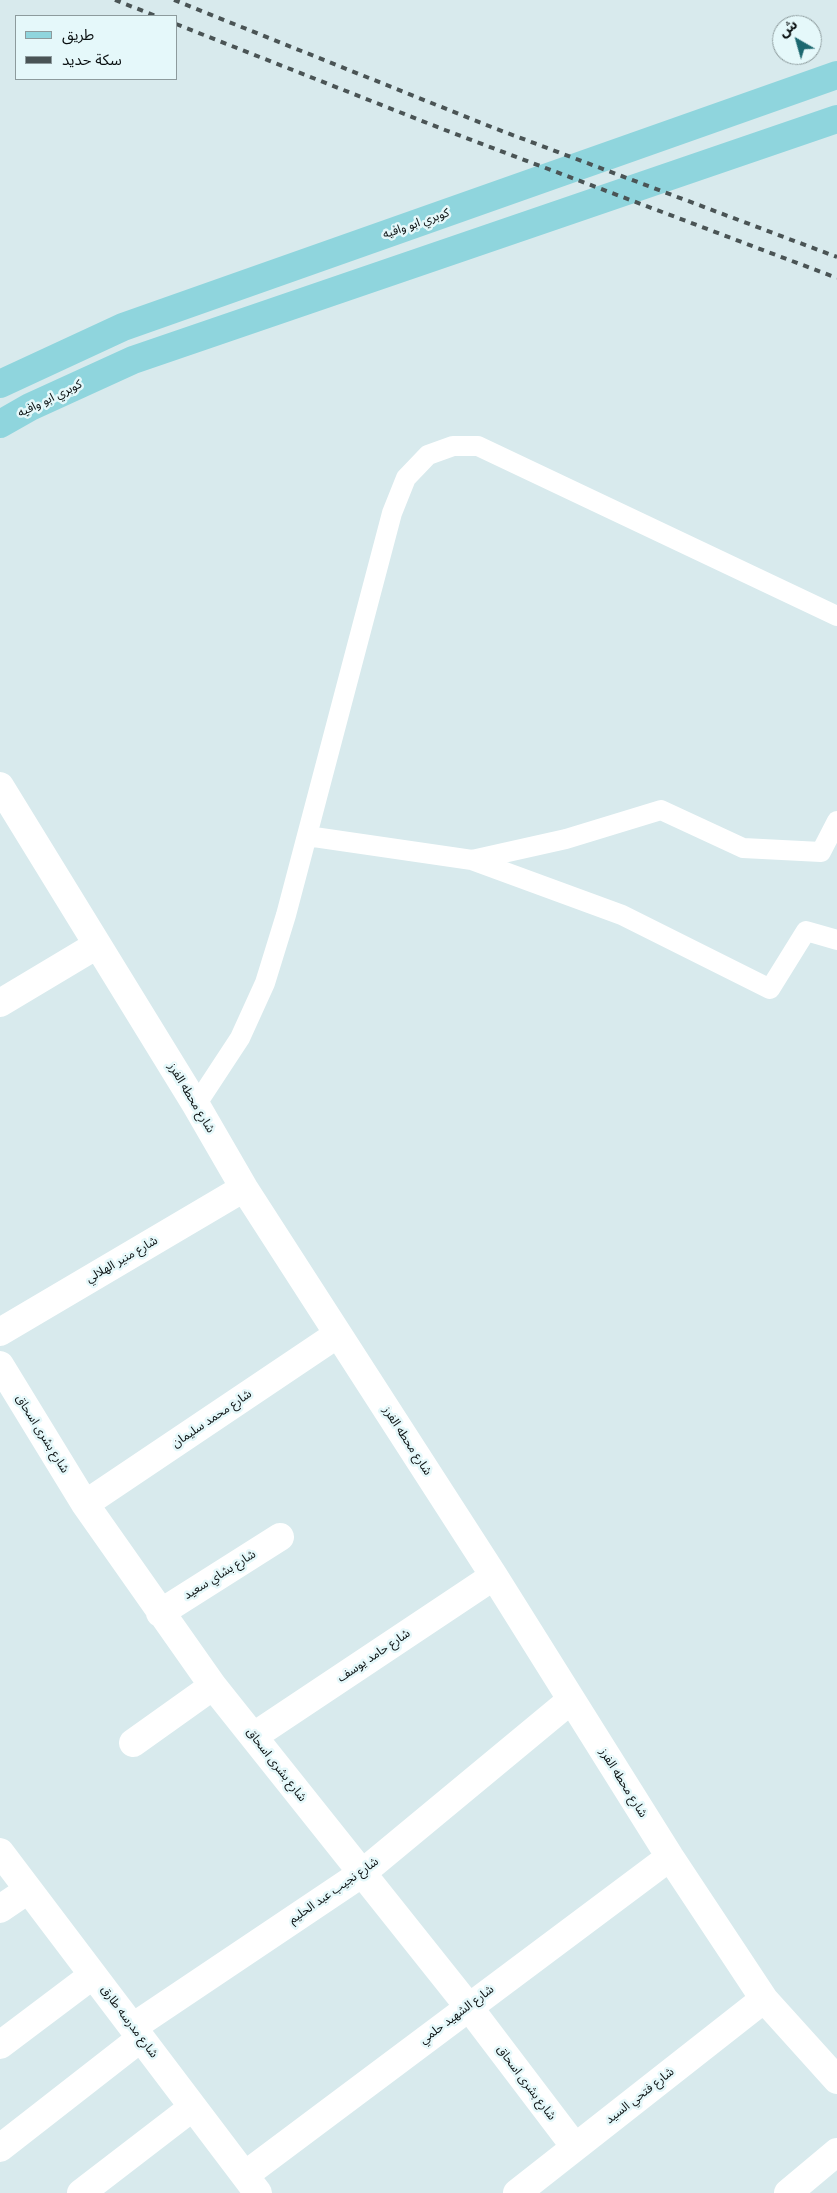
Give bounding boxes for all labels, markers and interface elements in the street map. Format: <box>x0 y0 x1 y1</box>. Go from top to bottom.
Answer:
legend <box>15 15 178 80</box>
north arrow <box>772 15 822 65</box>
text: ش <box>775 16 801 41</box>
text: طريق <box>62 26 94 44</box>
text: سكة حديد <box>62 51 122 69</box>
street label: كوبري ابو وافيه <box>381 206 451 242</box>
street label: كوبري ابو وافيه <box>16 377 84 421</box>
street label: شارع محطه الفرز <box>164 1060 218 1136</box>
street label: شارع منير الهلالي <box>84 1234 160 1286</box>
street label: شارع محمد سليمان <box>169 1387 255 1451</box>
street label: شارع بشرى اسحاق <box>12 1392 72 1476</box>
street label: شارع محطه الفرز <box>379 1404 435 1478</box>
street label: شارع بشاي سعيد <box>181 1547 259 1603</box>
street label: شارع حامد يوسف <box>335 1626 413 1686</box>
street label: شارع بشرى اسحاق <box>243 1725 309 1805</box>
street label: شارع محطه الفرز <box>596 1746 650 1820</box>
street label: شارع نجيب عبد الحليم <box>286 1855 382 1927</box>
street label: شارع الشهيد حلمي <box>417 1982 497 2048</box>
street label: شارع مدرسه طارق <box>97 1983 161 2061</box>
street label: شارع بشرى اسحاق <box>493 2043 559 2123</box>
street label: شارع فتحي السيد <box>603 2065 677 2127</box>

